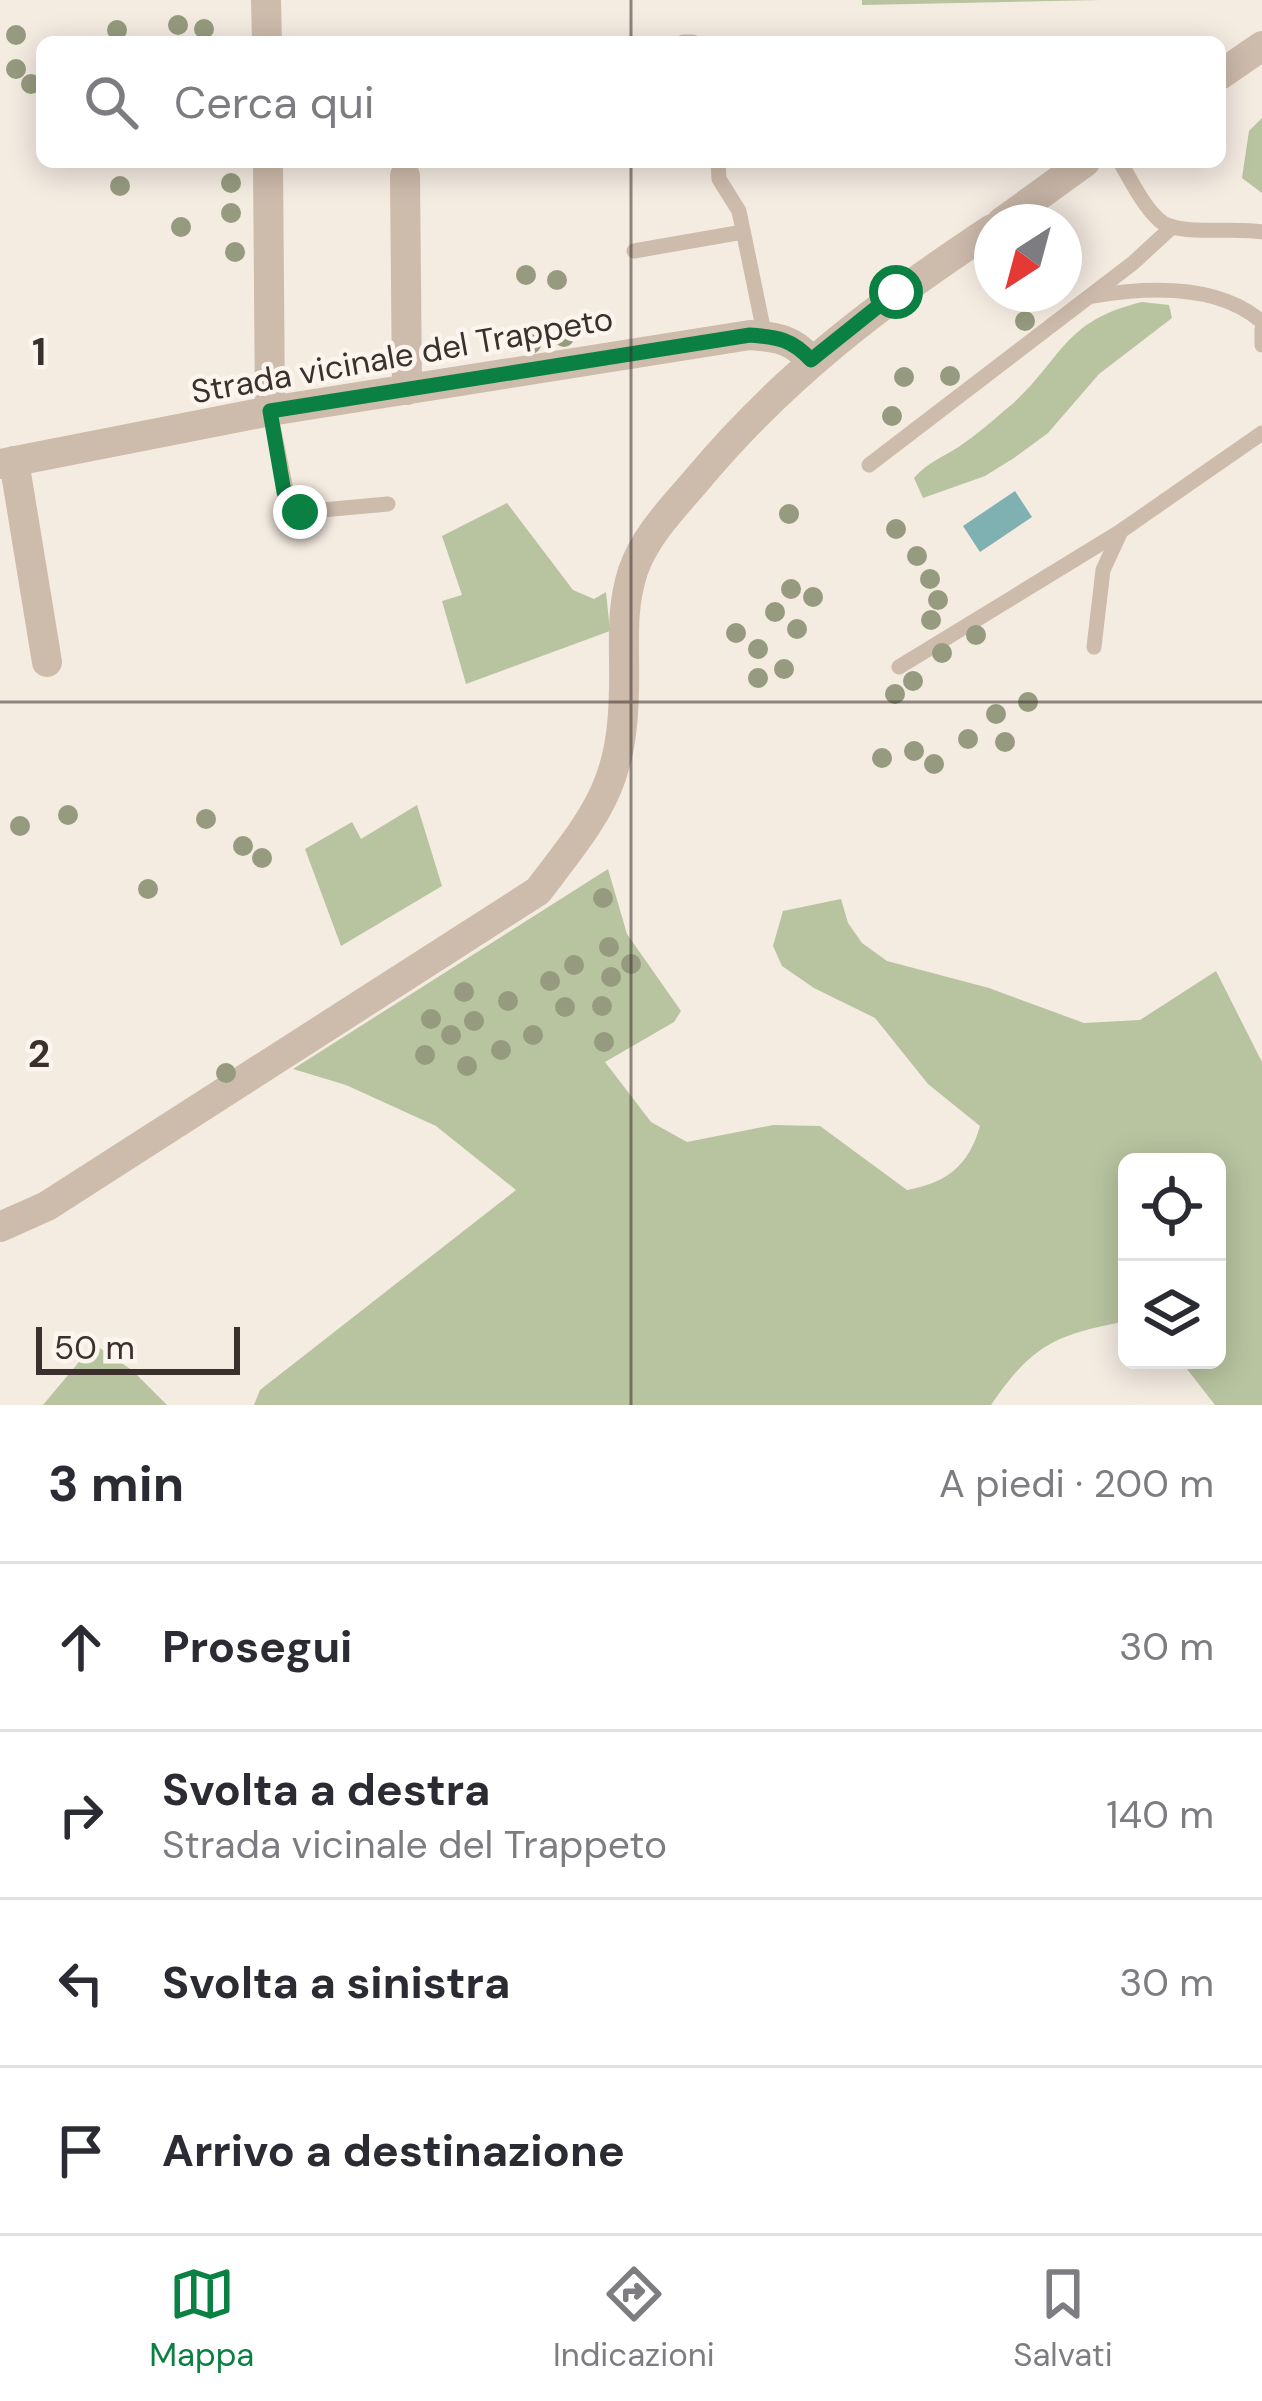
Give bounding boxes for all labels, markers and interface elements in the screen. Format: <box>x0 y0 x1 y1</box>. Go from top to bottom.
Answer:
search box <box>36 36 1226 168</box>
icon: search <box>78 69 144 135</box>
text: Cerca qui <box>174 73 375 132</box>
north arrow <box>974 204 1082 312</box>
route start <box>869 265 923 319</box>
street label: Strada vicinale del Trappeto <box>188 297 616 413</box>
text: 1 <box>32 326 46 377</box>
route end <box>273 485 327 539</box>
text: 2 <box>28 1028 50 1079</box>
map controls <box>1118 1153 1226 1369</box>
button: locate <box>1118 1153 1226 1261</box>
button: layers <box>1118 1261 1226 1369</box>
scale bar <box>36 1321 240 1374</box>
text: 50 m <box>54 1326 135 1369</box>
text: 3 min <box>48 1450 184 1517</box>
text: A piedi · 200 m <box>939 1458 1214 1509</box>
icon: ahead <box>48 1614 114 1680</box>
text: Prosegui <box>162 1617 352 1676</box>
text: 30 m <box>1119 1621 1214 1672</box>
text: Svolta a destra <box>162 1760 491 1819</box>
icon: right <box>48 1782 114 1848</box>
text: 140 m <box>1106 1789 1214 1840</box>
text: Strada vicinale del Trappeto <box>162 1819 667 1870</box>
icon: left <box>48 1950 114 2016</box>
text: Svolta a sinistra <box>162 1953 510 2012</box>
text: 30 m <box>1119 1957 1214 2008</box>
icon: arrive <box>48 2118 114 2184</box>
text: Arrivo a destinazione <box>162 2121 625 2180</box>
tab: Mappa <box>149 2261 254 2376</box>
tab: Indicazioni <box>553 2261 715 2376</box>
tab: Salvati <box>1013 2261 1113 2376</box>

